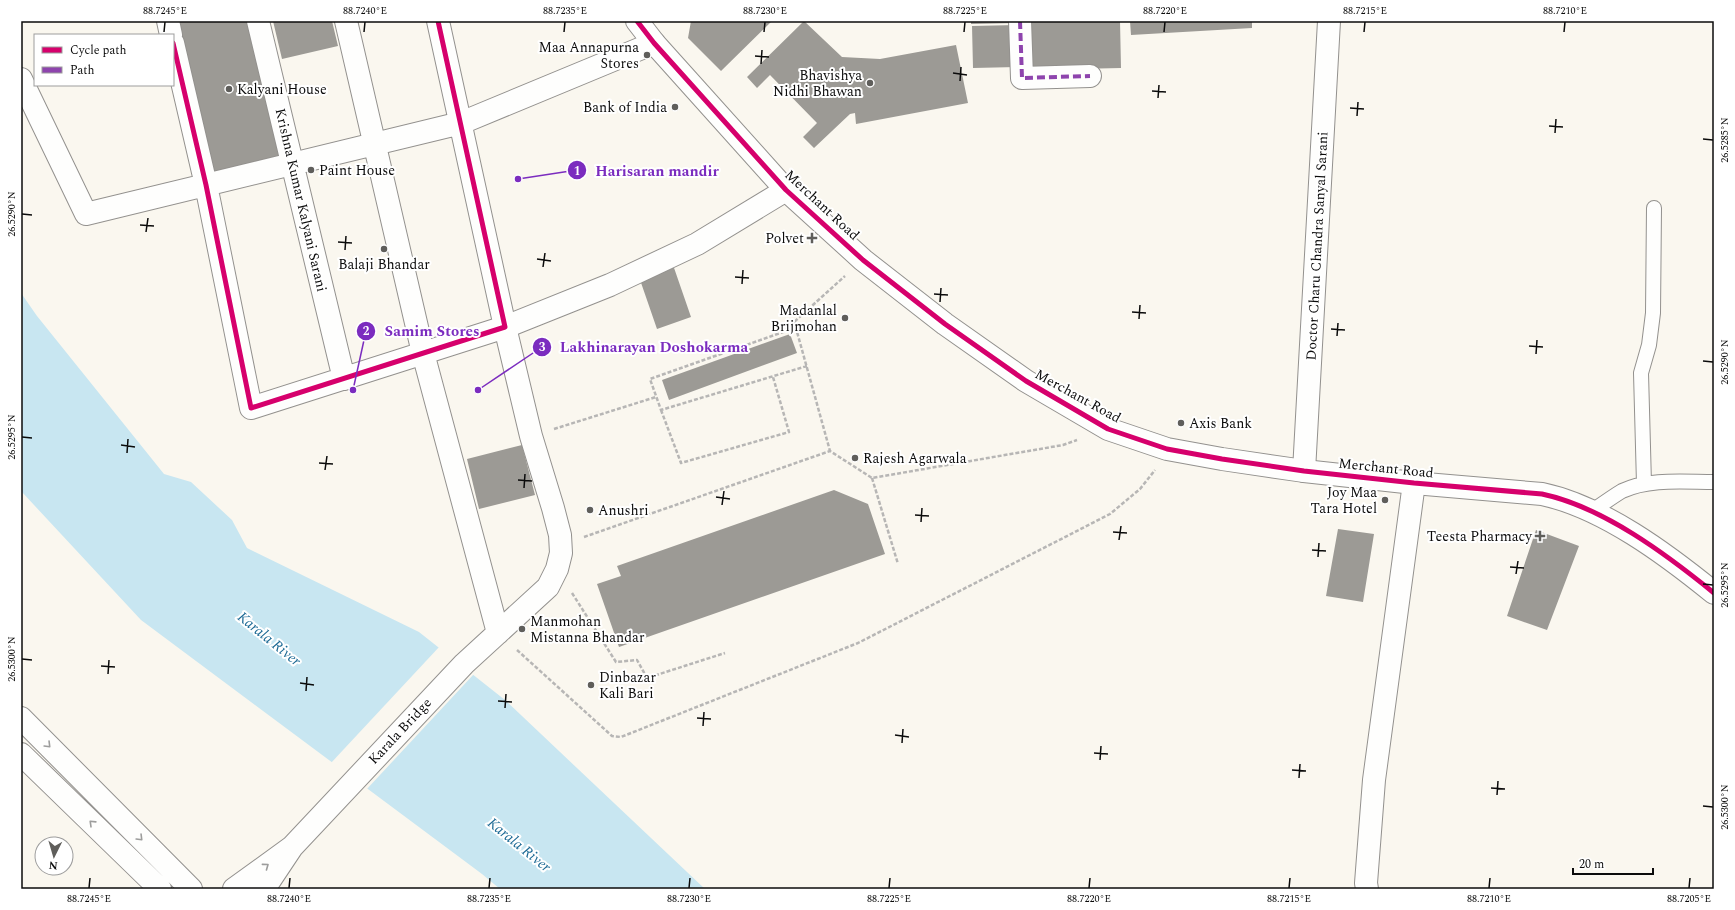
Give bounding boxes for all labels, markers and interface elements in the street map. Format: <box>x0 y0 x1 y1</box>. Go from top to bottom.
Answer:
text: 88.7245°E <box>143 3 187 19</box>
text: 88.7240°E <box>343 3 387 19</box>
text: 88.7235°E <box>543 3 587 19</box>
text: 88.7230°E <box>743 3 787 19</box>
text: 88.7225°E <box>943 3 987 19</box>
text: 88.7220°E <box>1143 3 1187 19</box>
text: 88.7215°E <box>1343 3 1387 19</box>
text: 88.7210°E <box>1543 3 1587 19</box>
legend <box>34 34 174 86</box>
place label: Maa Annapurna Stores <box>539 37 639 74</box>
text: Cycle path <box>70 41 127 60</box>
marker: Maa Annapurna Stores <box>642 50 652 60</box>
text: Path <box>70 61 95 80</box>
place label: Bhavishya Nidhi Bhawan <box>773 65 862 102</box>
marker: Bhavishya Nidhi Bhawan <box>865 78 875 88</box>
place label: Kalyani House <box>237 79 327 100</box>
marker: Kalyani House <box>224 84 234 94</box>
place label: Bank of India <box>583 97 667 118</box>
marker: Bank of India <box>670 102 680 112</box>
street label: Krishna Kumar Kalyani Sarani <box>270 106 332 294</box>
text: 26.5285°N <box>1717 117 1733 163</box>
street label: Doctor Charu Chandra Sanyal Sarani <box>1301 131 1333 361</box>
callout: Harisaran mandir <box>567 157 727 184</box>
place label: Paint House <box>319 160 395 181</box>
text: Harisaran mandir <box>595 160 719 183</box>
text: 1 <box>574 162 580 181</box>
marker: Paint House <box>306 165 316 175</box>
street label: Merchant Road <box>780 165 864 245</box>
text: 26.5290°N <box>4 191 20 237</box>
place label: Polvet <box>765 228 804 249</box>
marker: Polvet <box>807 233 817 243</box>
marker: Balaji Bhandar <box>379 244 389 254</box>
place label: Balaji Bhandar <box>338 254 430 275</box>
place label: Madanlal Brijmohan <box>771 300 837 337</box>
marker: Madanlal Brijmohan <box>840 313 850 323</box>
callout: Samim Stores <box>356 317 487 344</box>
text: Samim Stores <box>384 320 480 343</box>
text: 2 <box>363 322 370 341</box>
callout: Lakhinarayan Doshokarma <box>532 333 756 360</box>
text: Lakhinarayan Doshokarma <box>560 336 748 359</box>
text: 3 <box>539 338 546 357</box>
text: 26.5290°N <box>1717 339 1733 385</box>
street label: Merchant Road <box>1031 364 1125 428</box>
place label: Axis Bank <box>1189 413 1252 434</box>
text: 26.5295°N <box>4 414 20 460</box>
marker: Axis Bank <box>1176 418 1186 428</box>
place label: Rajesh Agarwala <box>863 448 967 469</box>
marker: Rajesh Agarwala <box>850 453 860 463</box>
street label: Merchant Road <box>1337 453 1435 483</box>
place label: Joy Maa Tara Hotel <box>1310 482 1377 519</box>
marker: Joy Maa Tara Hotel <box>1380 495 1390 505</box>
place label: Anushri <box>598 500 649 521</box>
marker: Anushri <box>585 505 595 515</box>
place label: Teesta Pharmacy <box>1427 526 1533 547</box>
marker: Teesta Pharmacy <box>1535 531 1545 541</box>
text: 26.5295°N <box>1717 562 1733 608</box>
water label: Karala River <box>232 606 307 673</box>
place label: Manmohan Mistanna Bhandar <box>530 611 645 648</box>
marker: Manmohan Mistanna Bhandar <box>517 624 527 634</box>
text: 26.5300°N <box>4 636 20 682</box>
place label: Dinbazar Kali Bari <box>599 667 656 704</box>
marker: Dinbazar Kali Bari <box>586 680 596 690</box>
street label: Karala Bridge <box>363 693 437 769</box>
one-way arrow <box>44 740 51 748</box>
text: 26.5300°N <box>1717 784 1733 830</box>
water label: Karala River <box>482 812 557 879</box>
one-way arrow <box>89 820 97 828</box>
one-way arrow <box>135 833 143 841</box>
north arrow <box>34 836 74 876</box>
scale bar <box>1573 850 1653 876</box>
text: 20 m <box>1579 855 1604 874</box>
text: N <box>48 857 58 874</box>
one-way arrow <box>261 864 268 871</box>
text: 88.7245°E <box>67 891 111 907</box>
text: 88.7240°E <box>267 891 311 907</box>
text: 88.7235°E <box>467 891 511 907</box>
text: 88.7230°E <box>667 891 711 907</box>
text: 88.7225°E <box>867 891 911 907</box>
text: 88.7220°E <box>1067 891 1111 907</box>
text: 88.7215°E <box>1267 891 1311 907</box>
text: 88.7210°E <box>1467 891 1511 907</box>
text: 88.7205°E <box>1667 891 1711 907</box>

